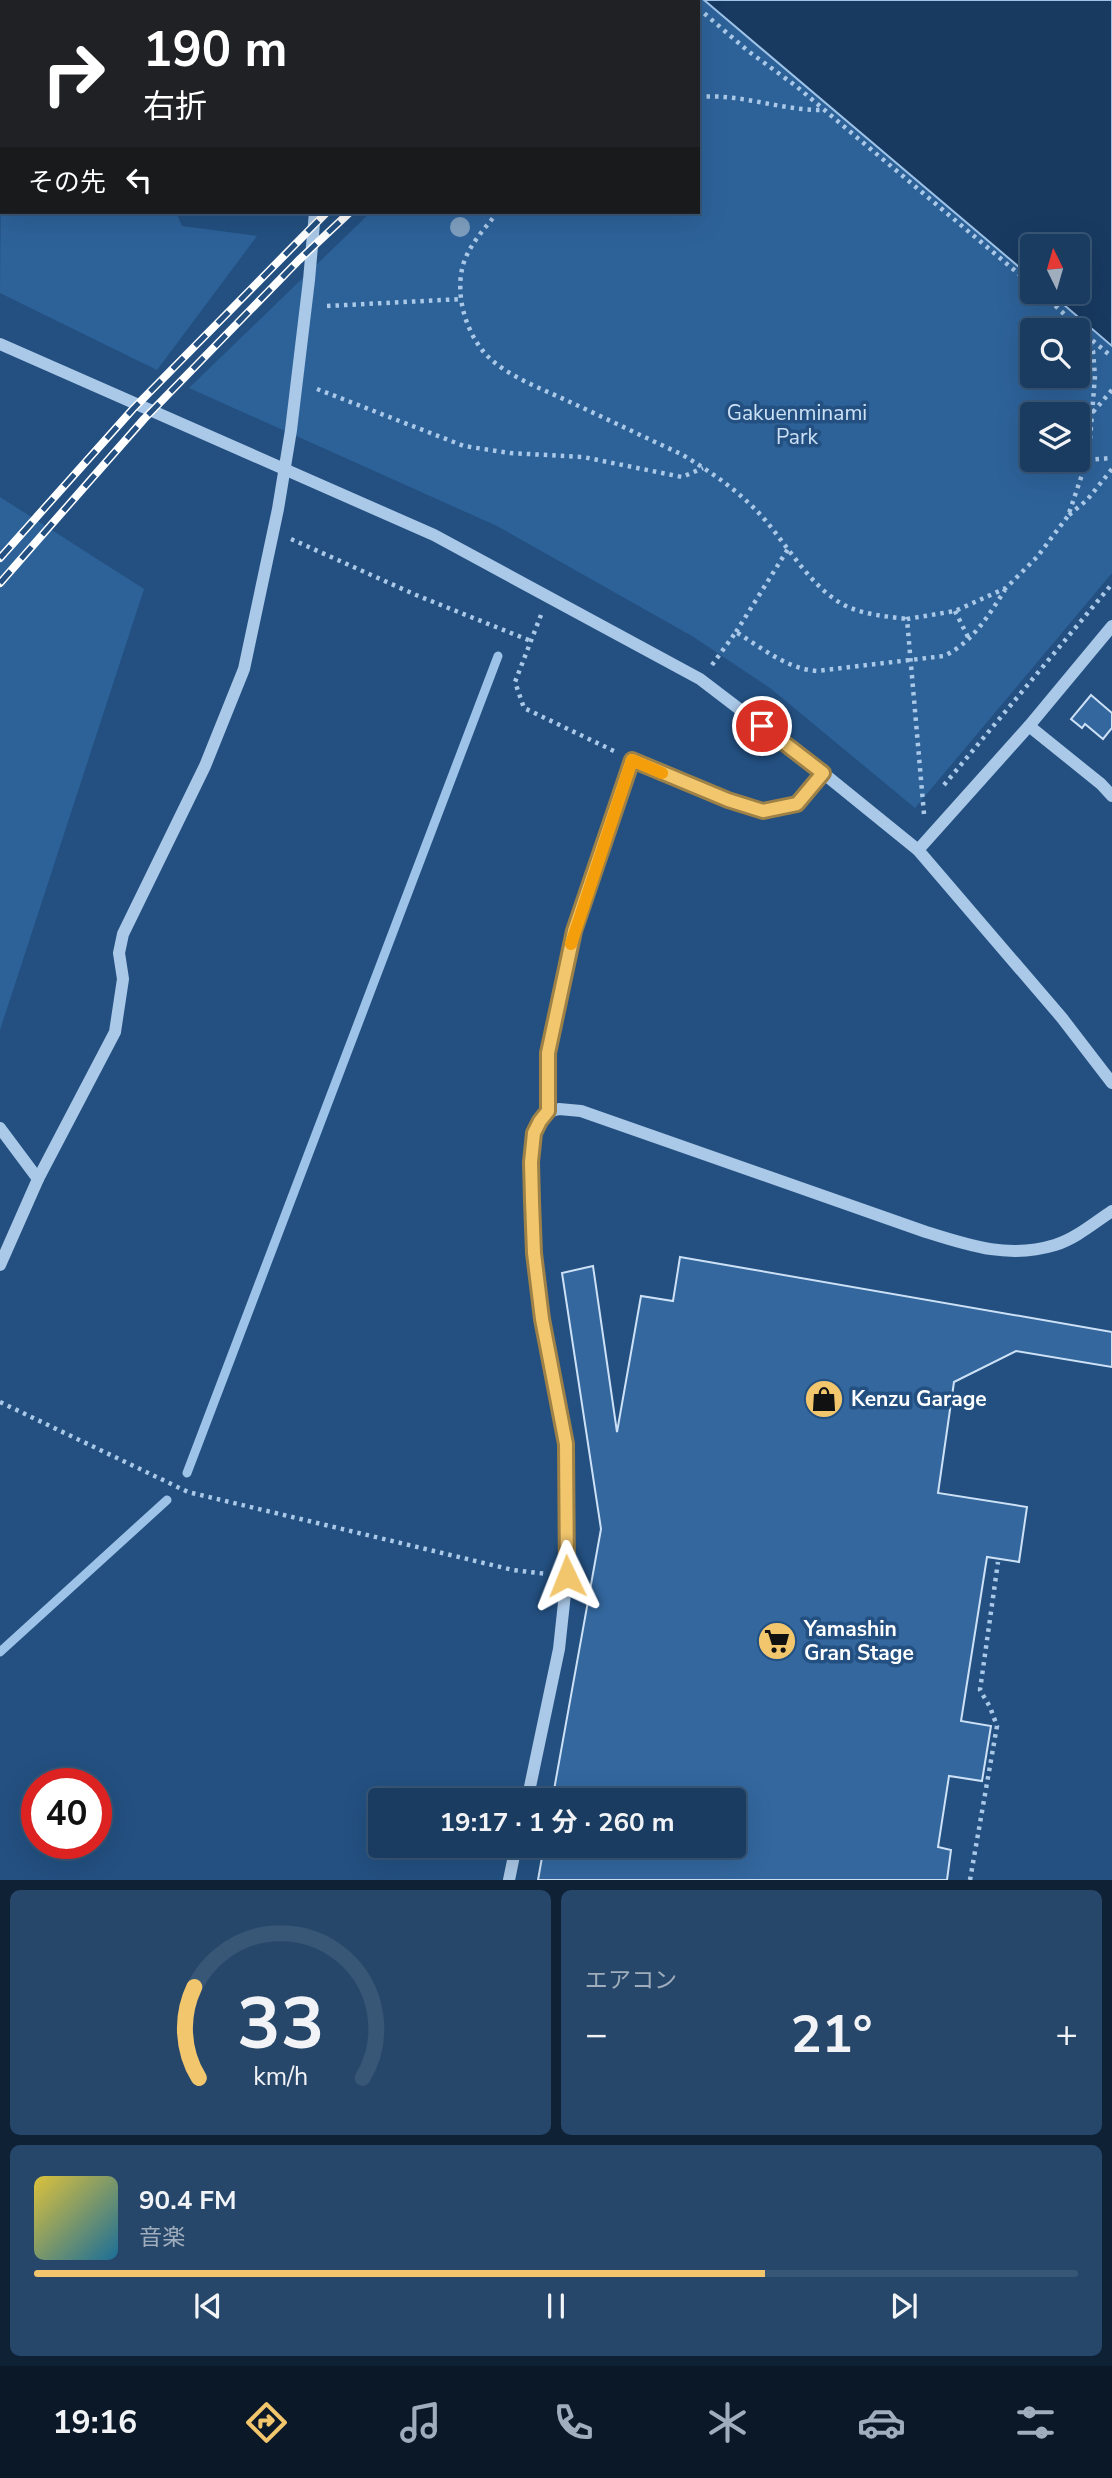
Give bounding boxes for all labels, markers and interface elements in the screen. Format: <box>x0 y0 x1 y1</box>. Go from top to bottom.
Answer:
text: 190 m <box>143 16 287 83</box>
icon: right <box>28 28 119 119</box>
text: 右折 <box>143 85 207 128</box>
icon: left <box>120 161 158 199</box>
text: その先 <box>28 165 106 200</box>
north arrow <box>1020 234 1090 304</box>
map controls <box>1020 234 1090 472</box>
button: search <box>1020 318 1090 388</box>
park label: Gakuenminami Park <box>727 399 867 451</box>
button: layers <box>1020 402 1090 472</box>
pin <box>732 696 792 756</box>
icon: arrive <box>743 707 781 745</box>
shop icon: Kenzu Garage <box>803 1378 845 1420</box>
place label: Kenzu Garage <box>851 1385 987 1413</box>
position arrow <box>530 1539 604 1613</box>
place label: Yamashin Gran Stage <box>803 1615 914 1667</box>
supermarket icon: Yamashin Gran Stage <box>756 1620 798 1662</box>
speed limit sign: 40 <box>21 1768 112 1859</box>
text: 19:17 · 1 分 · 260 m <box>439 1805 675 1840</box>
text: エアコン <box>585 1965 677 1996</box>
text: 33 <box>237 1975 324 2075</box>
text: 21° <box>790 1999 873 2070</box>
text: − <box>585 2009 608 2060</box>
text: + <box>1055 2009 1078 2060</box>
text: km/h <box>253 2060 308 2094</box>
text: 90.4 FM <box>139 2183 236 2218</box>
text: 音楽 <box>139 2222 185 2253</box>
icon: previous <box>189 2287 227 2325</box>
icon: pause <box>537 2287 575 2325</box>
icon: next <box>885 2287 923 2325</box>
icon: directions <box>242 2398 291 2447</box>
icon: music <box>396 2398 445 2447</box>
icon: phone <box>549 2398 598 2447</box>
icon: climate <box>703 2398 752 2447</box>
icon: car <box>857 2398 906 2447</box>
icon: filters <box>1011 2398 1060 2447</box>
text: 19:16 <box>52 2401 137 2444</box>

